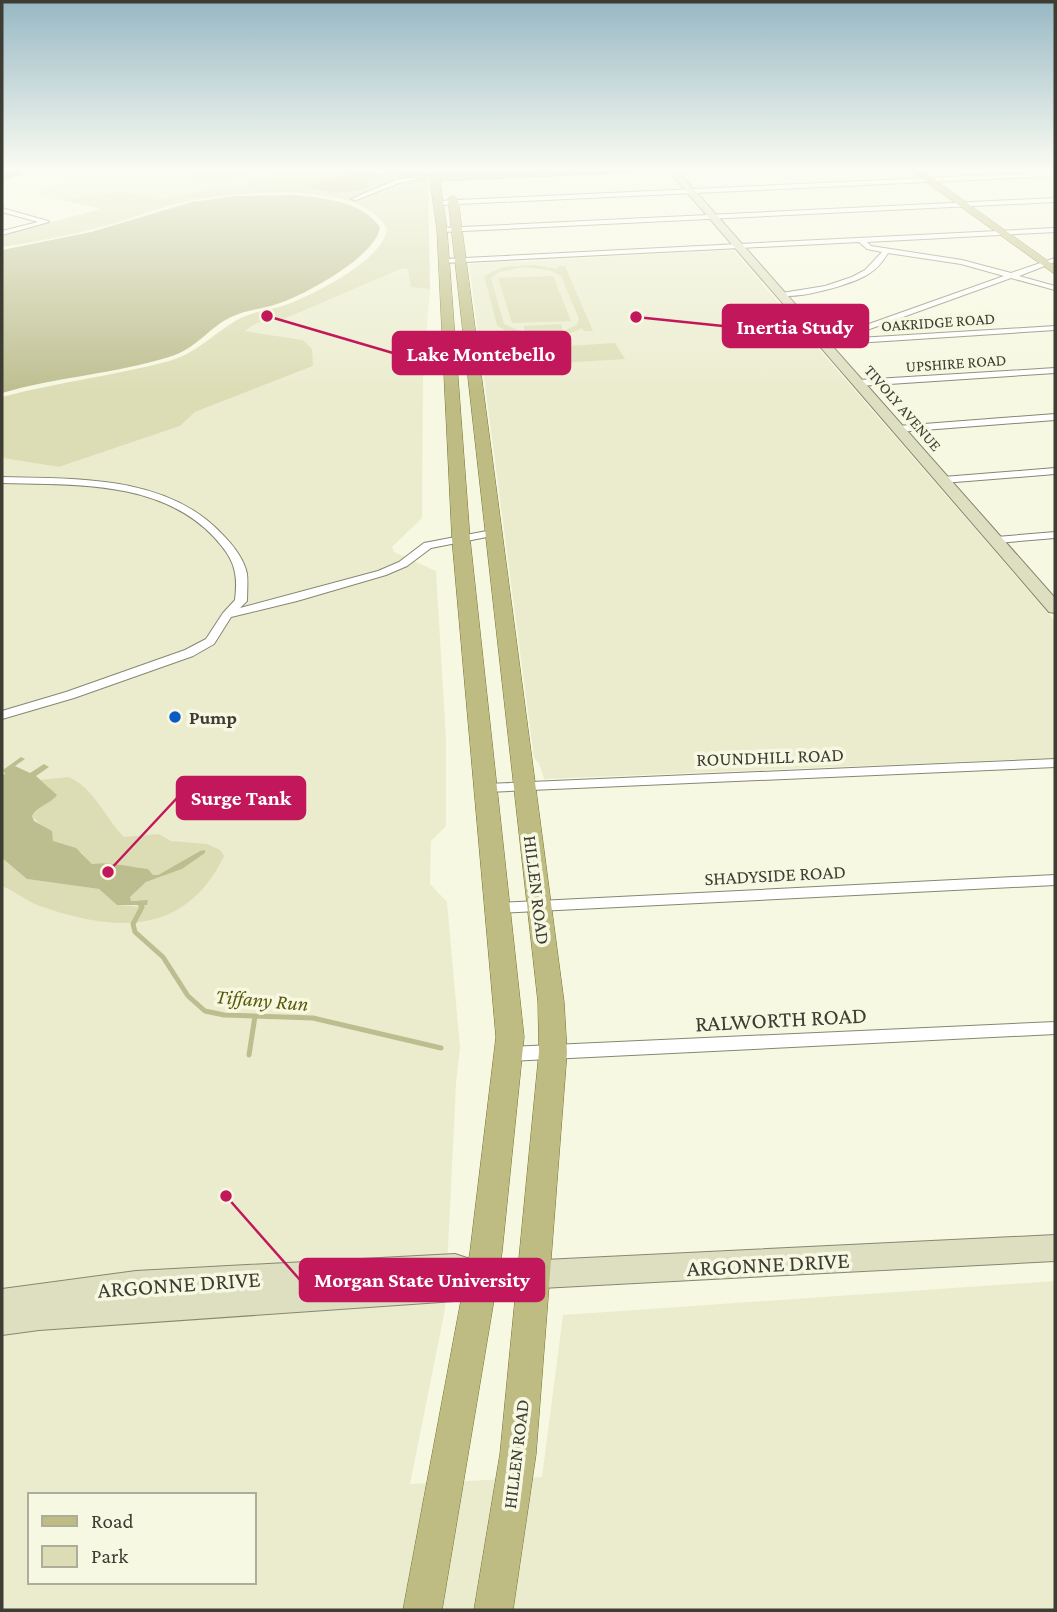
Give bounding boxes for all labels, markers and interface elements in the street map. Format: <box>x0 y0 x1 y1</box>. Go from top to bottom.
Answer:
callout: Inertia Study <box>723 305 868 347</box>
street label: OAKRIDGE ROAD <box>880 310 996 334</box>
text: Inertia Study <box>737 315 854 339</box>
callout: Lake Montebello <box>393 332 570 374</box>
text: Lake Montebello <box>406 342 556 366</box>
street label: UPSHIRE ROAD <box>905 351 1007 375</box>
street label: TIVOLY AVENUE <box>861 362 945 455</box>
place label: Pump <box>189 707 237 728</box>
marker: Pump <box>167 709 183 725</box>
street label: ROUNDHILL ROAD <box>696 744 844 770</box>
callout: Surge Tank <box>177 777 305 819</box>
text: Surge Tank <box>191 786 292 810</box>
street label: HILLEN ROAD <box>520 834 554 946</box>
street label: SHADYSIDE ROAD <box>704 861 846 889</box>
water label: Tiffany Run <box>214 984 310 1016</box>
street label: RALWORTH ROAD <box>694 1002 868 1036</box>
street label: ARGONNE DRIVE <box>686 1247 850 1281</box>
callout: Morgan State University <box>300 1259 544 1301</box>
street label: ARGONNE DRIVE <box>97 1265 261 1303</box>
text: Morgan State University <box>314 1268 531 1292</box>
street label: HILLEN ROAD <box>499 1398 533 1510</box>
legend <box>28 1493 256 1584</box>
text: Road <box>91 1509 134 1533</box>
text: Park <box>91 1544 128 1568</box>

